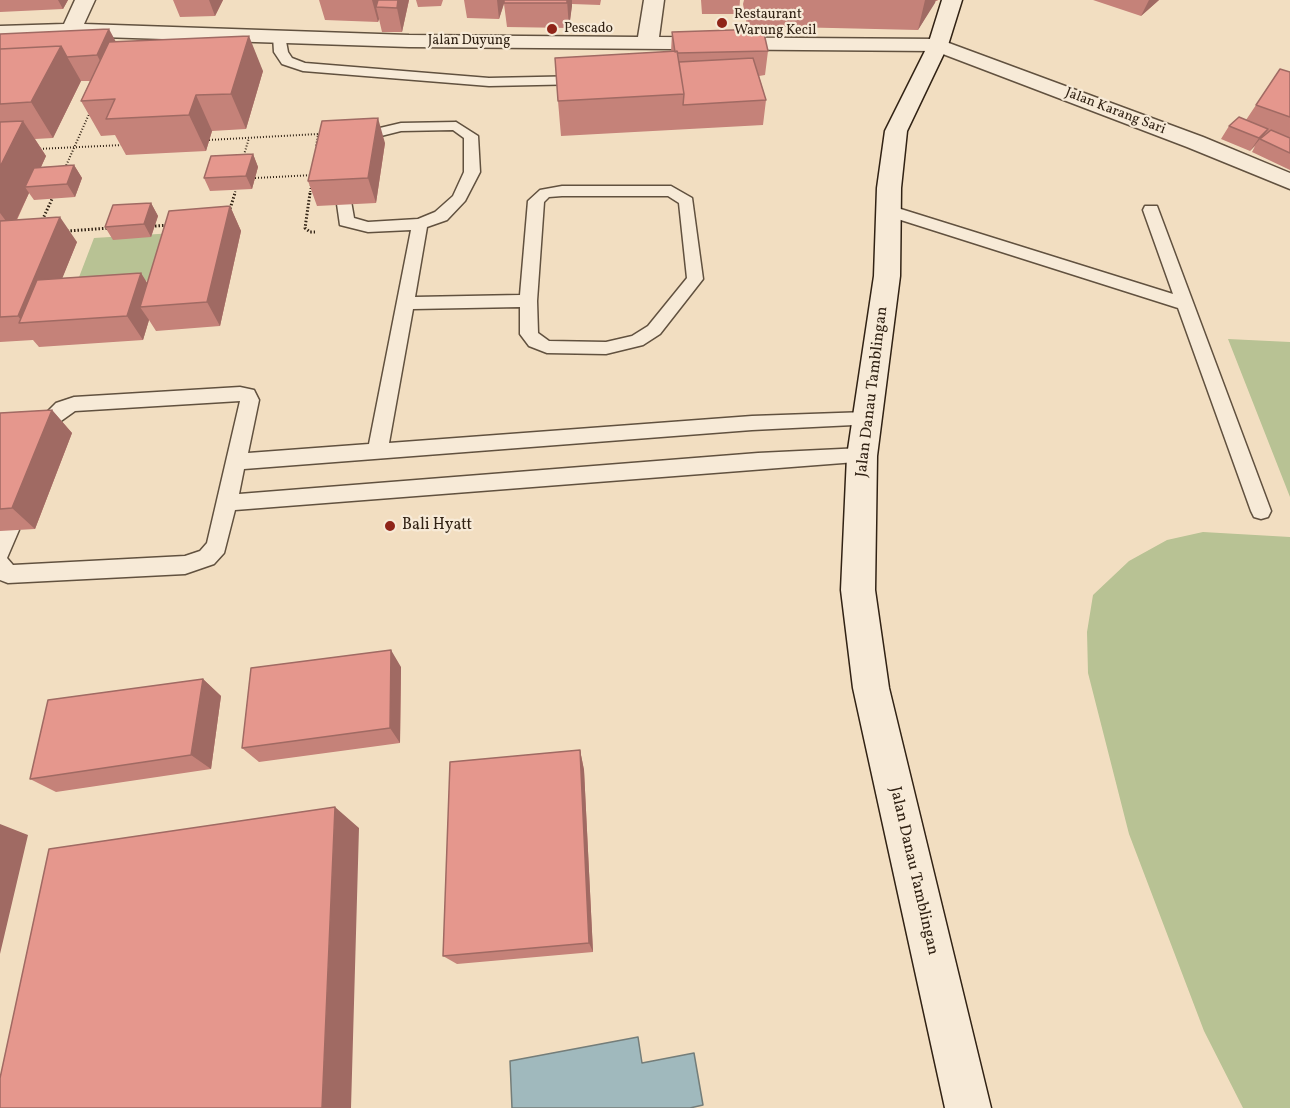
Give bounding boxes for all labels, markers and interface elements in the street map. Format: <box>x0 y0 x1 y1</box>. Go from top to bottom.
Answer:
place label: Restaurant Warung Kecil <box>734 7 816 40</box>
marker: Restaurant Warung Kecil <box>715 16 729 30</box>
place label: Pescado <box>564 21 613 37</box>
marker: Pescado <box>545 22 559 36</box>
street label: Jalan Duyung <box>428 33 510 49</box>
street label: Jalan Karang Sari <box>1062 85 1168 139</box>
street label: Jalan Danau Tamblingan <box>853 305 893 479</box>
place label: Bali Hyatt <box>402 516 472 536</box>
marker: Bali Hyatt <box>383 519 397 533</box>
street label: Jalan Danau Tamblingan <box>884 785 942 957</box>

